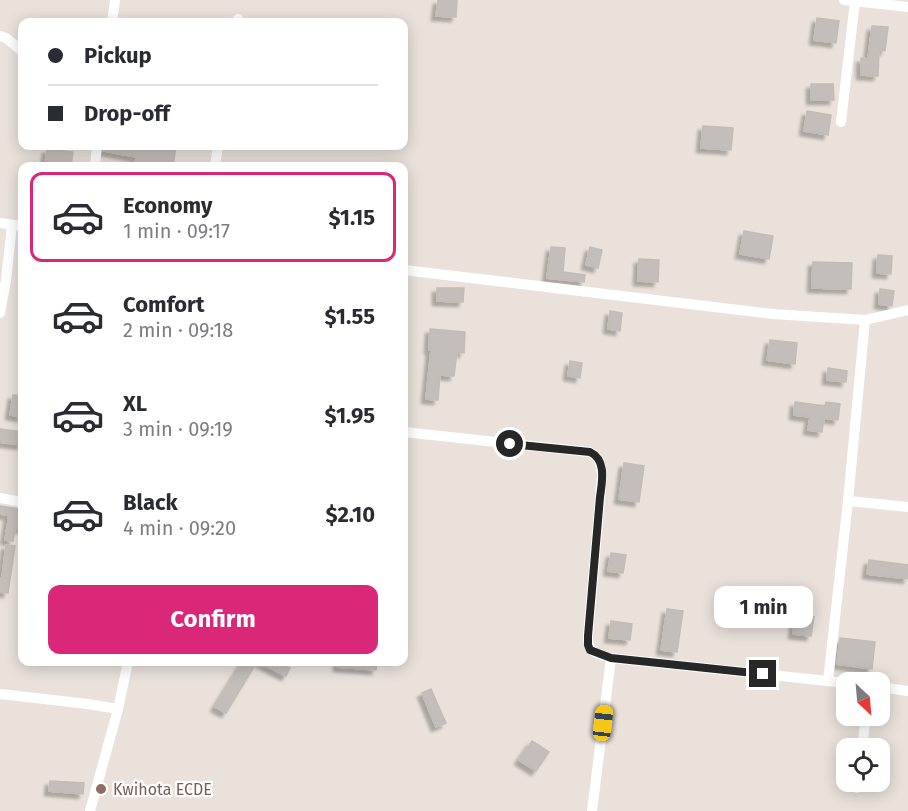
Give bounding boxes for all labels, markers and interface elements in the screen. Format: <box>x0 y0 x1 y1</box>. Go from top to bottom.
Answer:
text: Pickup <box>84 42 152 69</box>
text: Drop-off <box>84 100 170 127</box>
icon: car <box>51 190 105 244</box>
text: Economy <box>123 192 212 219</box>
text: $1.15 <box>328 204 375 231</box>
text: 1 min · 09:17 <box>123 219 230 243</box>
icon: car <box>51 289 105 343</box>
text: Comfort <box>123 291 204 318</box>
text: $1.55 <box>325 303 375 330</box>
text: 2 min · 09:18 <box>123 318 233 342</box>
icon: car <box>51 388 105 442</box>
text: XL <box>123 390 147 417</box>
text: $1.95 <box>325 402 375 429</box>
text: 3 min · 09:19 <box>123 417 233 441</box>
route start <box>496 430 523 457</box>
icon: car <box>51 487 105 541</box>
text: Black <box>123 489 178 516</box>
text: $2.10 <box>326 501 375 528</box>
text: 4 min · 09:20 <box>123 516 236 540</box>
button: Confirm <box>48 585 378 654</box>
callout: 1 min <box>714 587 813 629</box>
text: 1 min <box>739 595 788 619</box>
route end <box>749 660 776 687</box>
north arrow <box>836 672 890 726</box>
map controls <box>836 672 890 792</box>
car <box>592 704 614 742</box>
button: locate <box>836 738 890 792</box>
place label: Kwihota ECDE <box>113 780 212 799</box>
marker: Kwihota ECDE <box>94 782 108 796</box>

